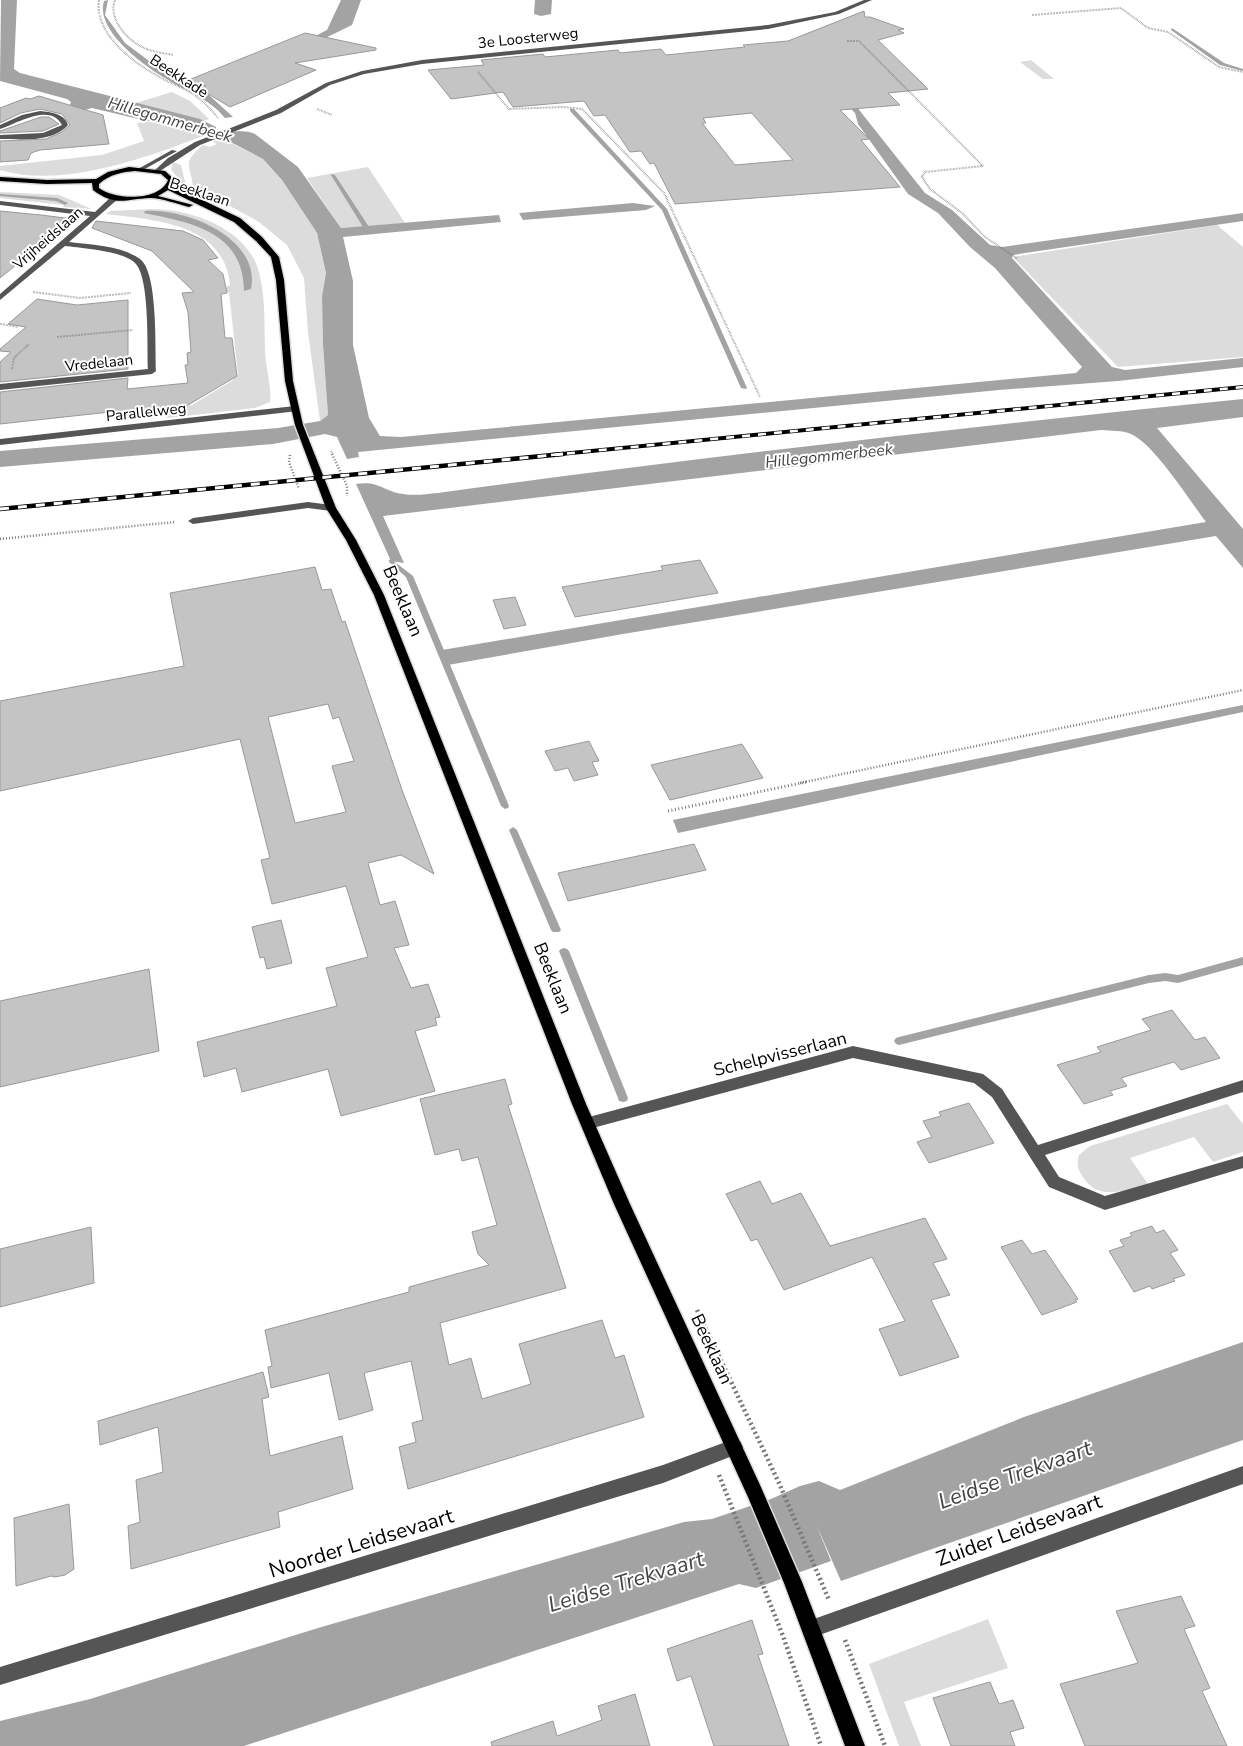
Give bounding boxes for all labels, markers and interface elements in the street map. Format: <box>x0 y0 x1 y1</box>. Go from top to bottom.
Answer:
street label: 3e Loosterweg <box>477 23 579 53</box>
street label: Beekkade <box>146 50 212 102</box>
water label: Hillegommerbeek <box>105 92 236 148</box>
street label: Beeklaan <box>167 173 233 211</box>
street label: Vrijheidslaan <box>8 202 87 275</box>
street label: Vredelaan <box>63 349 134 377</box>
street label: Parallelweg <box>105 398 187 426</box>
water label: Hillegommerbeek <box>764 438 895 474</box>
street label: Beeklaan <box>377 562 429 640</box>
street label: Beeklaan <box>528 939 578 1017</box>
street label: Schelpvisserlaan <box>711 1026 849 1082</box>
street label: Beeklaan <box>685 1310 739 1388</box>
water label: Leidse Trekvaart <box>934 1433 1097 1517</box>
street label: Zuider Leidsevaart <box>932 1487 1106 1573</box>
street label: Noorder Leidsevaart <box>265 1501 457 1584</box>
water label: Leidse Trekvaart <box>544 1544 709 1620</box>

